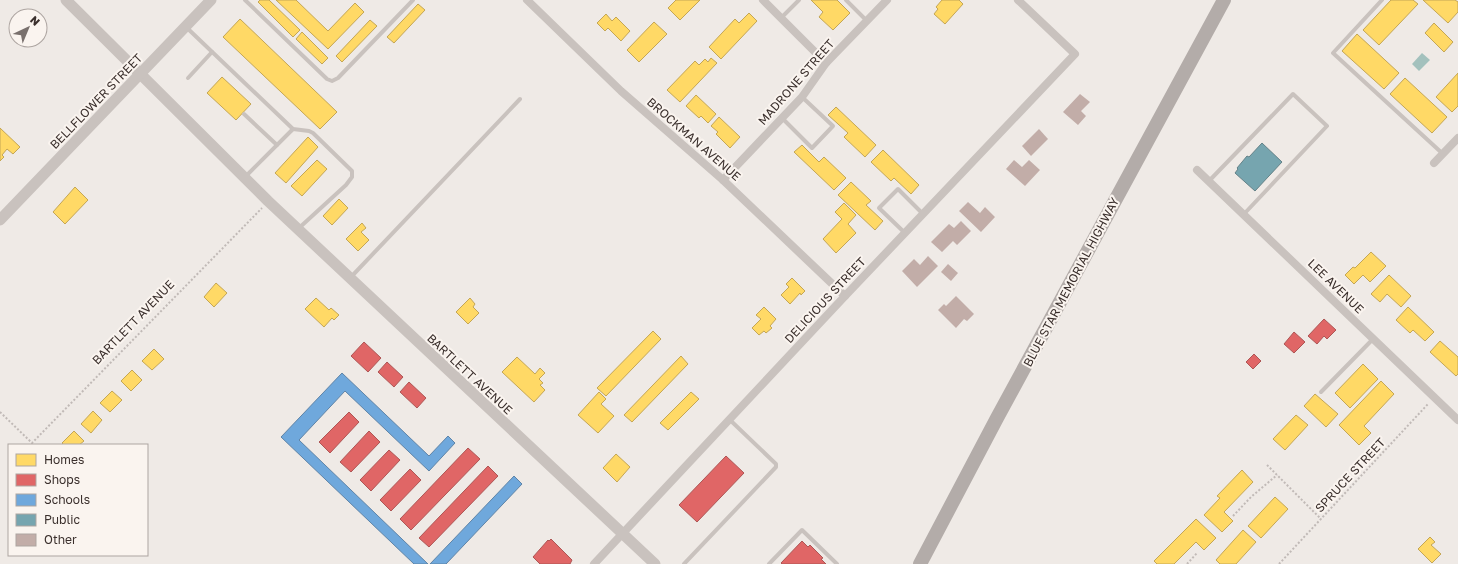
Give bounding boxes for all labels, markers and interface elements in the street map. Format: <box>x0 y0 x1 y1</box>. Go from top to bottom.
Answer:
north arrow <box>8 8 48 48</box>
text: N <box>28 13 43 28</box>
street label: MADRONE STREET <box>755 36 838 128</box>
street label: BELLFLOWER STREET <box>47 50 146 152</box>
street label: BROCKMAN AVENUE <box>644 94 744 184</box>
street label: BLUE STAR MEMORIAL HIGHWAY <box>1020 195 1122 369</box>
street label: DELICIOUS STREET <box>781 254 869 346</box>
street label: LEE AVENUE <box>1305 256 1367 316</box>
street label: BARTLETT AVENUE <box>89 277 177 367</box>
street label: BARTLETT AVENUE <box>424 330 516 418</box>
street label: SPRUCE STREET <box>1312 434 1389 515</box>
legend <box>8 444 148 556</box>
text: Homes <box>44 452 84 467</box>
text: Shops <box>44 472 80 487</box>
text: Schools <box>44 492 90 507</box>
text: Public <box>44 512 81 527</box>
text: Other <box>44 532 77 547</box>

